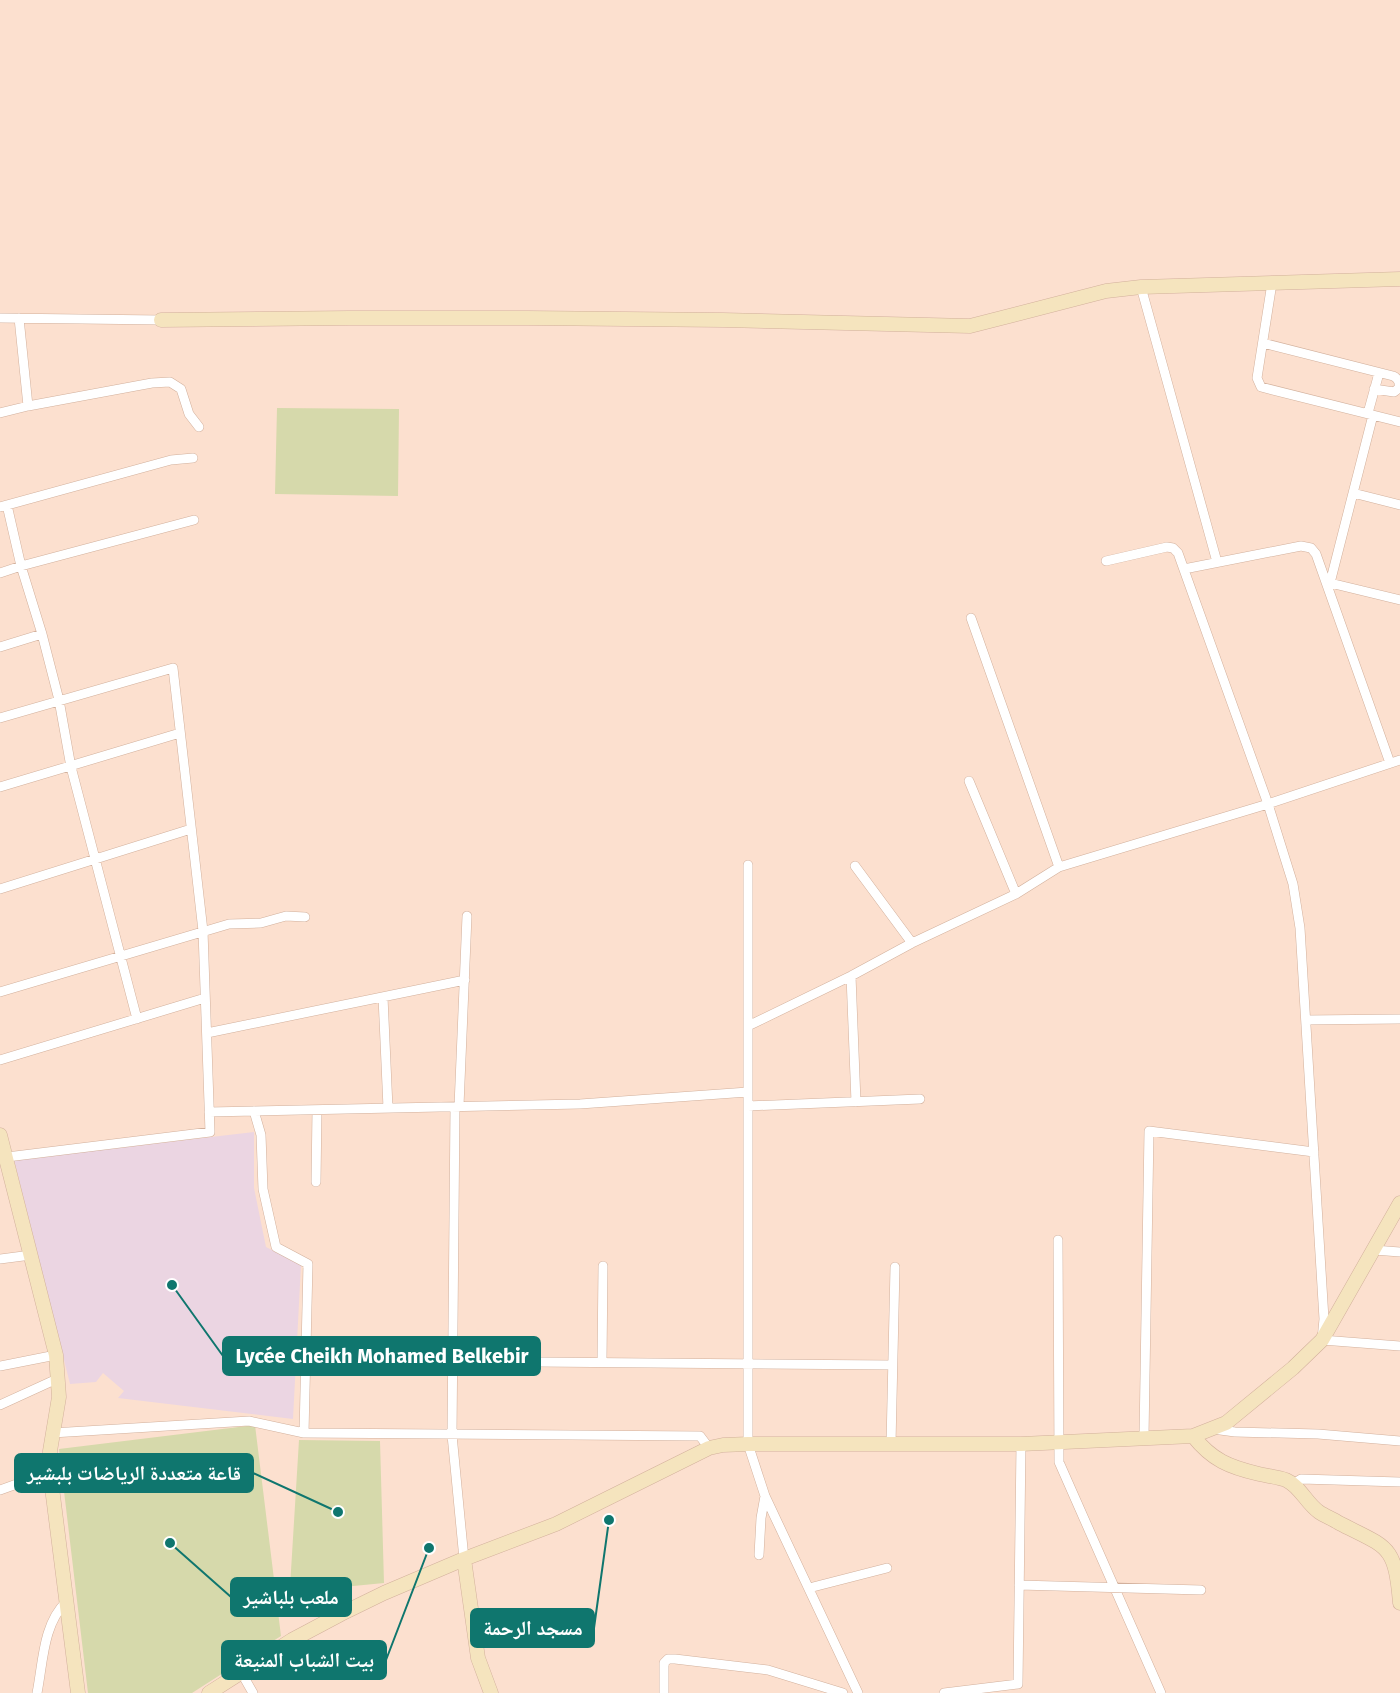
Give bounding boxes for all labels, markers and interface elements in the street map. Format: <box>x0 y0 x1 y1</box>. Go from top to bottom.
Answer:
callout: Lycée Cheikh Mohamed Belkebir <box>223 1337 540 1375</box>
text: Lycée Cheikh Mohamed Belkebir <box>235 1344 530 1368</box>
callout: قاعة متعددة الرياضات بلبشير <box>15 1454 253 1492</box>
text: قاعة متعددة الرياضات بلبشير <box>26 1461 241 1485</box>
callout: ملعب بلباشير <box>231 1578 351 1616</box>
text: ملعب بلباشير <box>242 1585 339 1609</box>
callout: مسجد الرحمة <box>471 1609 594 1647</box>
text: مسجد الرحمة <box>483 1616 583 1640</box>
callout: بيت الشباب المنيعة <box>222 1641 386 1679</box>
text: بيت الشباب المنيعة <box>234 1648 374 1672</box>

